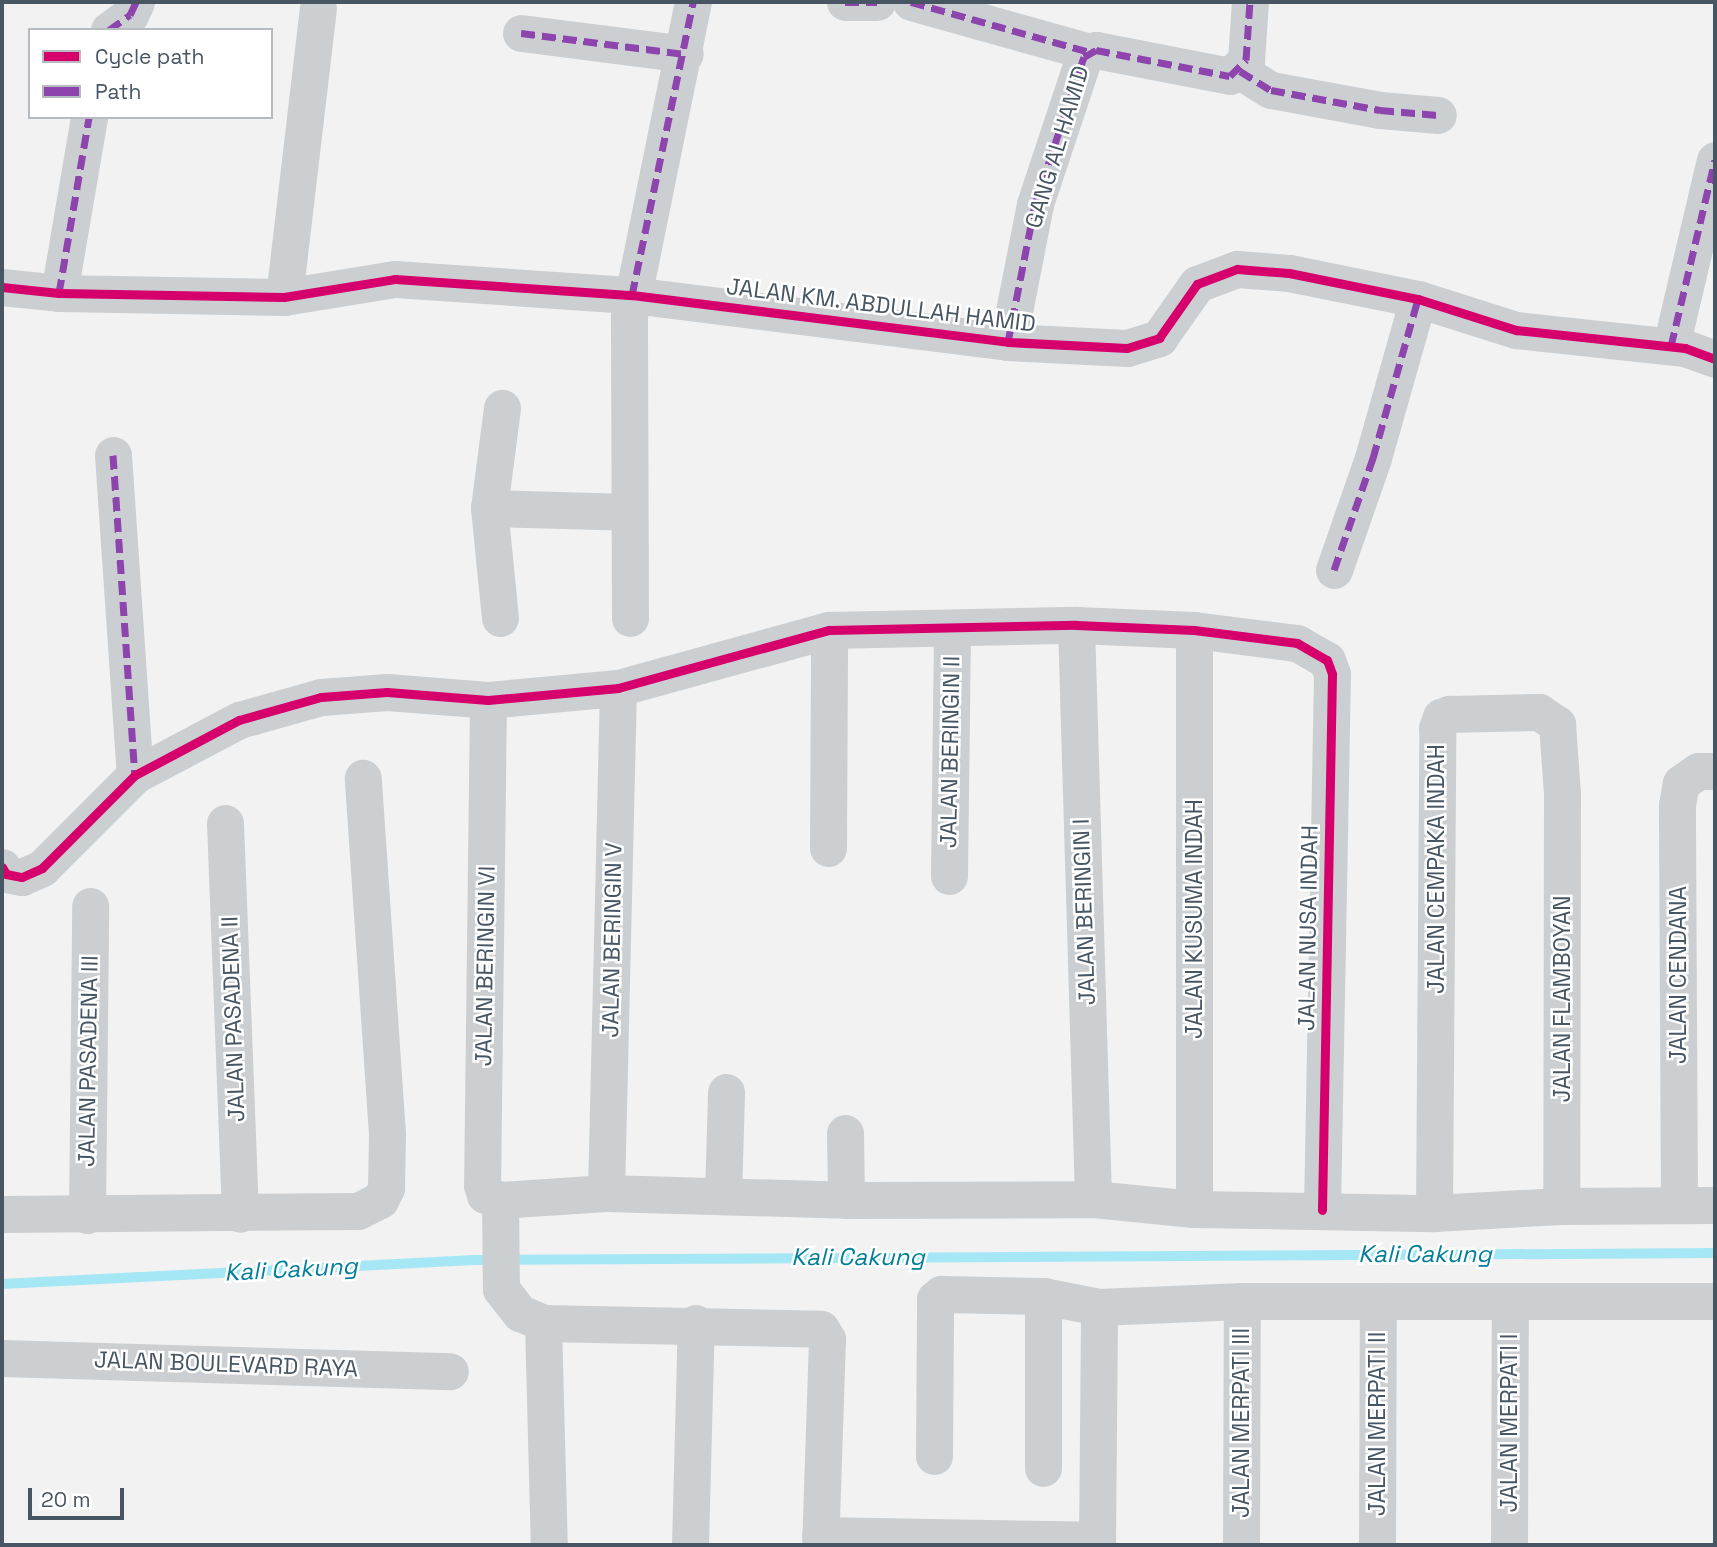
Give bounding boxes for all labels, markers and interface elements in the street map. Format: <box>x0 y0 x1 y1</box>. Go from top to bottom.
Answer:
legend <box>28 28 273 119</box>
text: Cycle path <box>95 43 204 70</box>
street label: GANG AL HAMID <box>1019 62 1095 232</box>
text: Path <box>95 78 141 105</box>
street label: JALAN KM. ABDULLAH HAMID <box>724 272 1038 338</box>
street label: JALAN BERINGIN II <box>935 656 965 848</box>
street label: JALAN CEMPAKA INDAH <box>1422 744 1450 994</box>
street label: JALAN KUSUMA INDAH <box>1180 799 1208 1039</box>
street label: JALAN BERINGIN I <box>1067 818 1101 1006</box>
street label: JALAN NUSA INDAH <box>1292 825 1324 1031</box>
street label: JALAN BERINGIN V <box>596 842 628 1038</box>
street label: JALAN BERINGIN VI <box>469 865 501 1067</box>
street label: JALAN CENDANA <box>1664 886 1692 1064</box>
street label: JALAN FLAMBOYAN <box>1548 895 1576 1103</box>
street label: JALAN PASADENA II <box>216 915 250 1123</box>
street label: JALAN PASADENA III <box>72 955 104 1167</box>
water label: Kali Cakung <box>1358 1240 1492 1268</box>
water label: Kali Cakung <box>791 1243 925 1271</box>
water label: Kali Cakung <box>224 1251 358 1287</box>
street label: JALAN MERPATI III <box>1227 1328 1255 1518</box>
street label: JALAN MERPATI II <box>1363 1332 1391 1516</box>
street label: JALAN MERPATI I <box>1495 1334 1523 1512</box>
street label: JALAN BOULEVARD RAYA <box>93 1346 359 1382</box>
scale bar <box>32 1474 128 1518</box>
text: 20 m <box>41 1486 91 1513</box>

